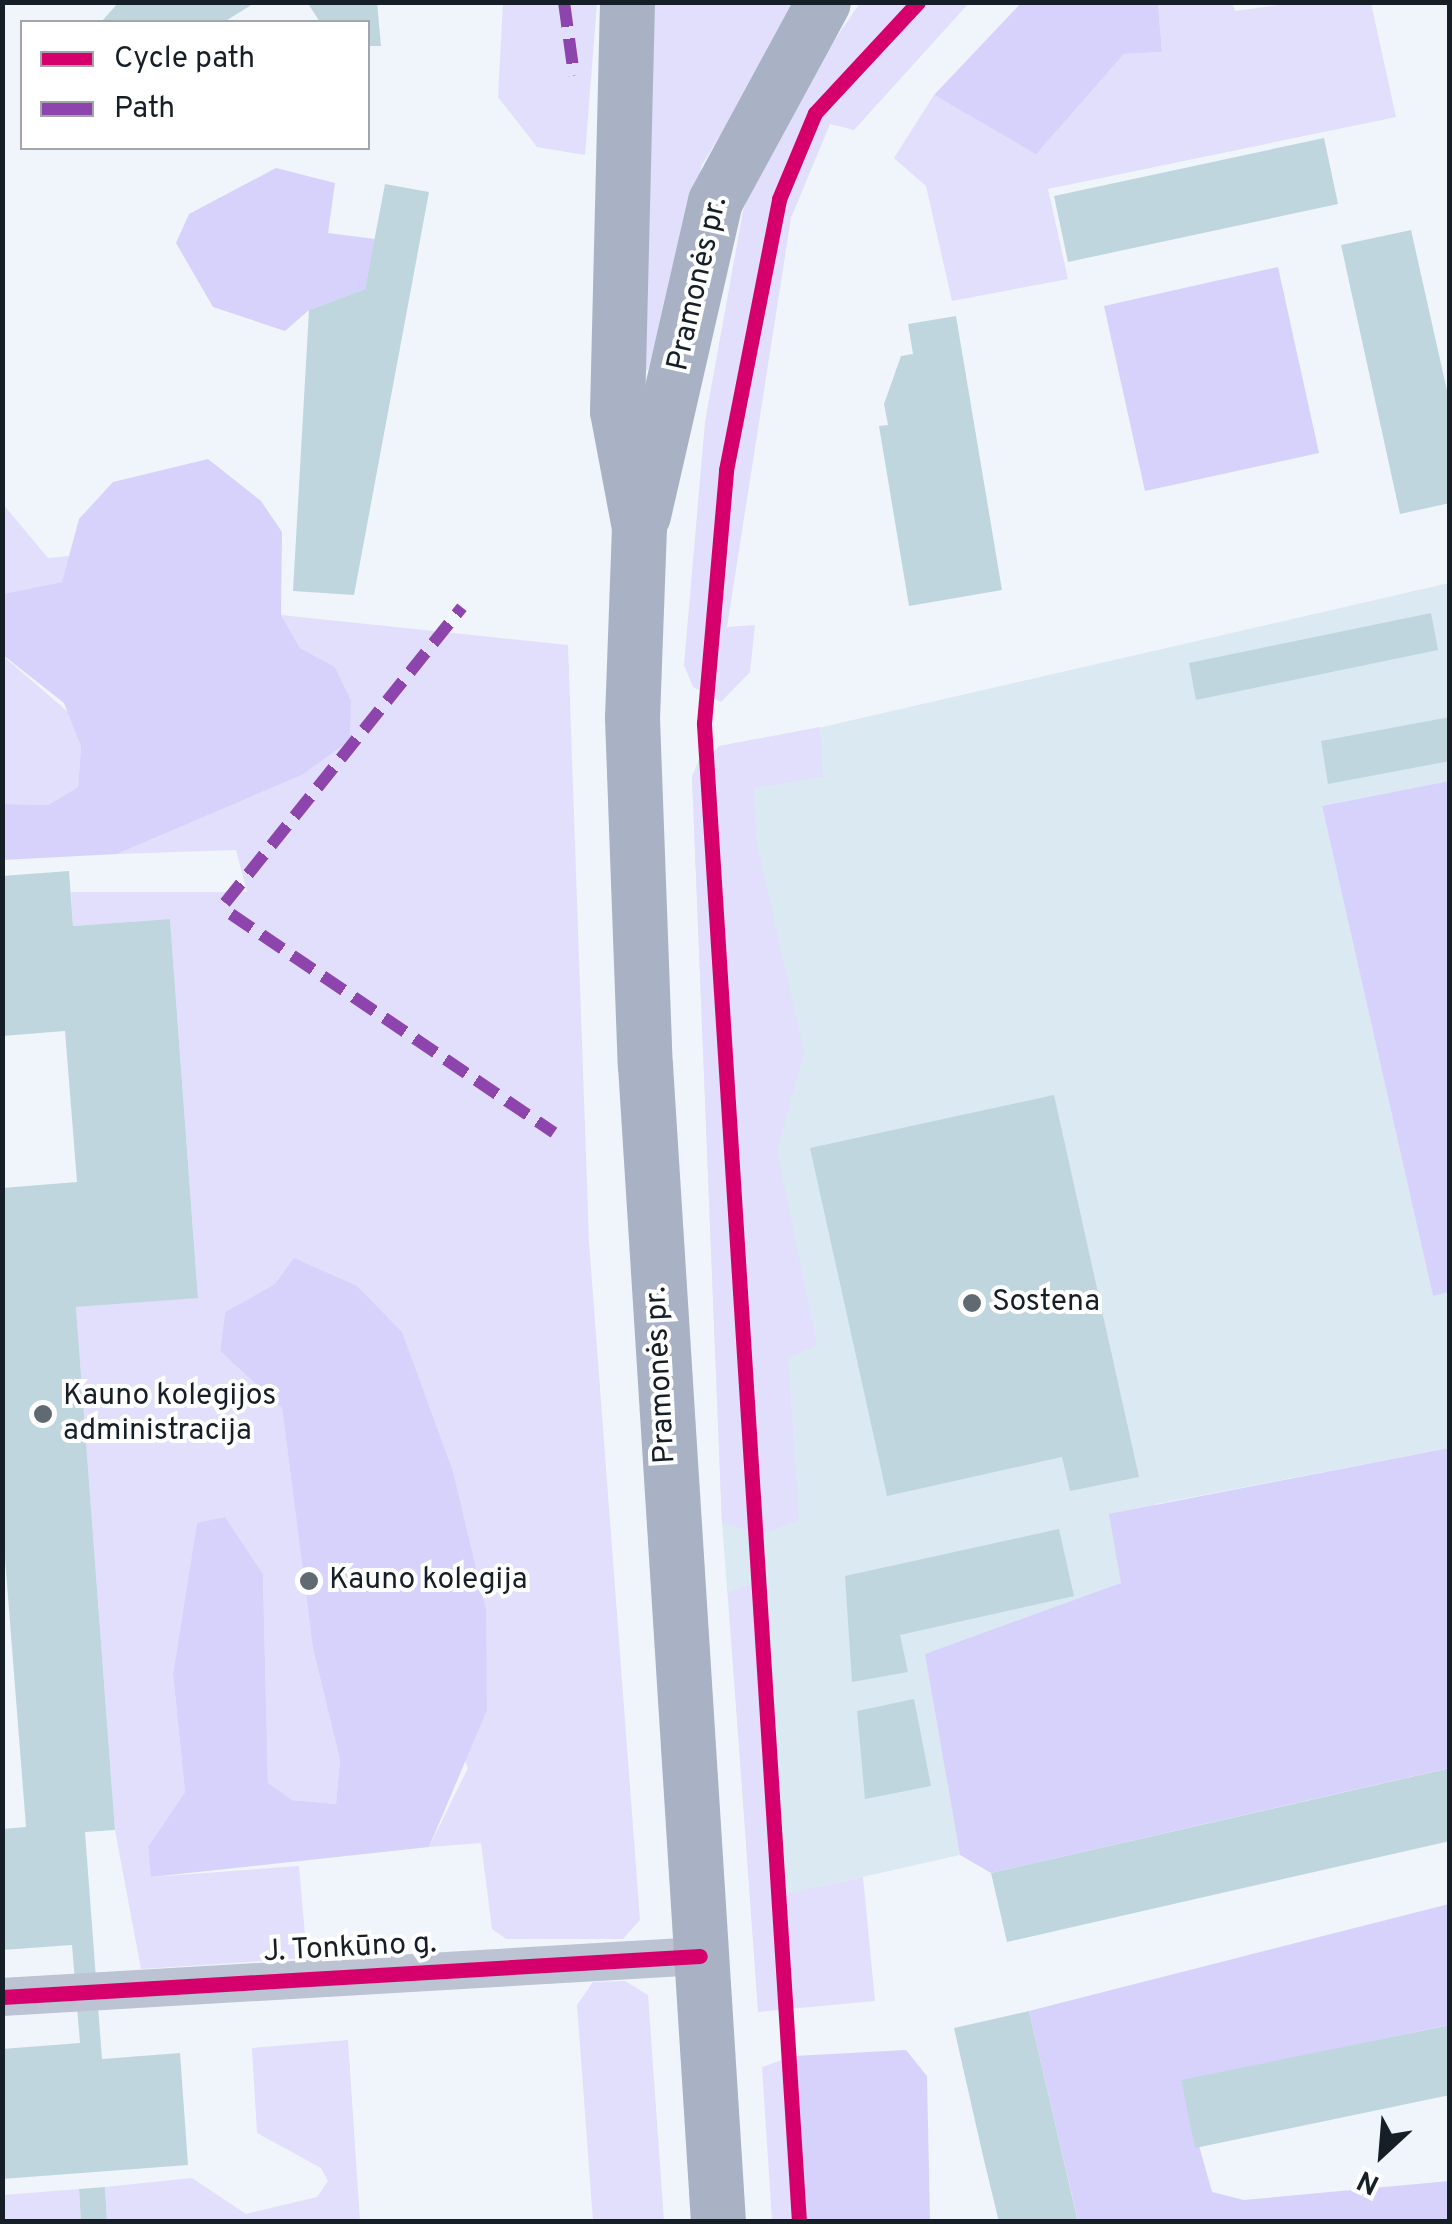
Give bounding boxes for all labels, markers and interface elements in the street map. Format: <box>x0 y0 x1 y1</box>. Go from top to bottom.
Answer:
legend <box>20 20 370 150</box>
text: Cycle path <box>114 41 255 78</box>
text: Path <box>114 91 175 128</box>
street label: Pramonės pr. <box>662 194 736 374</box>
street label: Pramonės pr. <box>639 1285 685 1465</box>
place label: Sostena <box>992 1285 1100 1321</box>
marker: Sostena <box>961 1292 983 1314</box>
place label: Kauno kolegijos administracija <box>63 1379 276 1450</box>
marker: Kauno kolegijos administracija <box>32 1403 54 1425</box>
place label: Kauno kolegija <box>329 1563 527 1599</box>
marker: Kauno kolegija <box>298 1570 320 1592</box>
street label: J. Tonkūno g. <box>262 1926 438 1972</box>
north arrow <box>1332 2104 1432 2204</box>
text: N <box>1352 2160 1386 2202</box>

